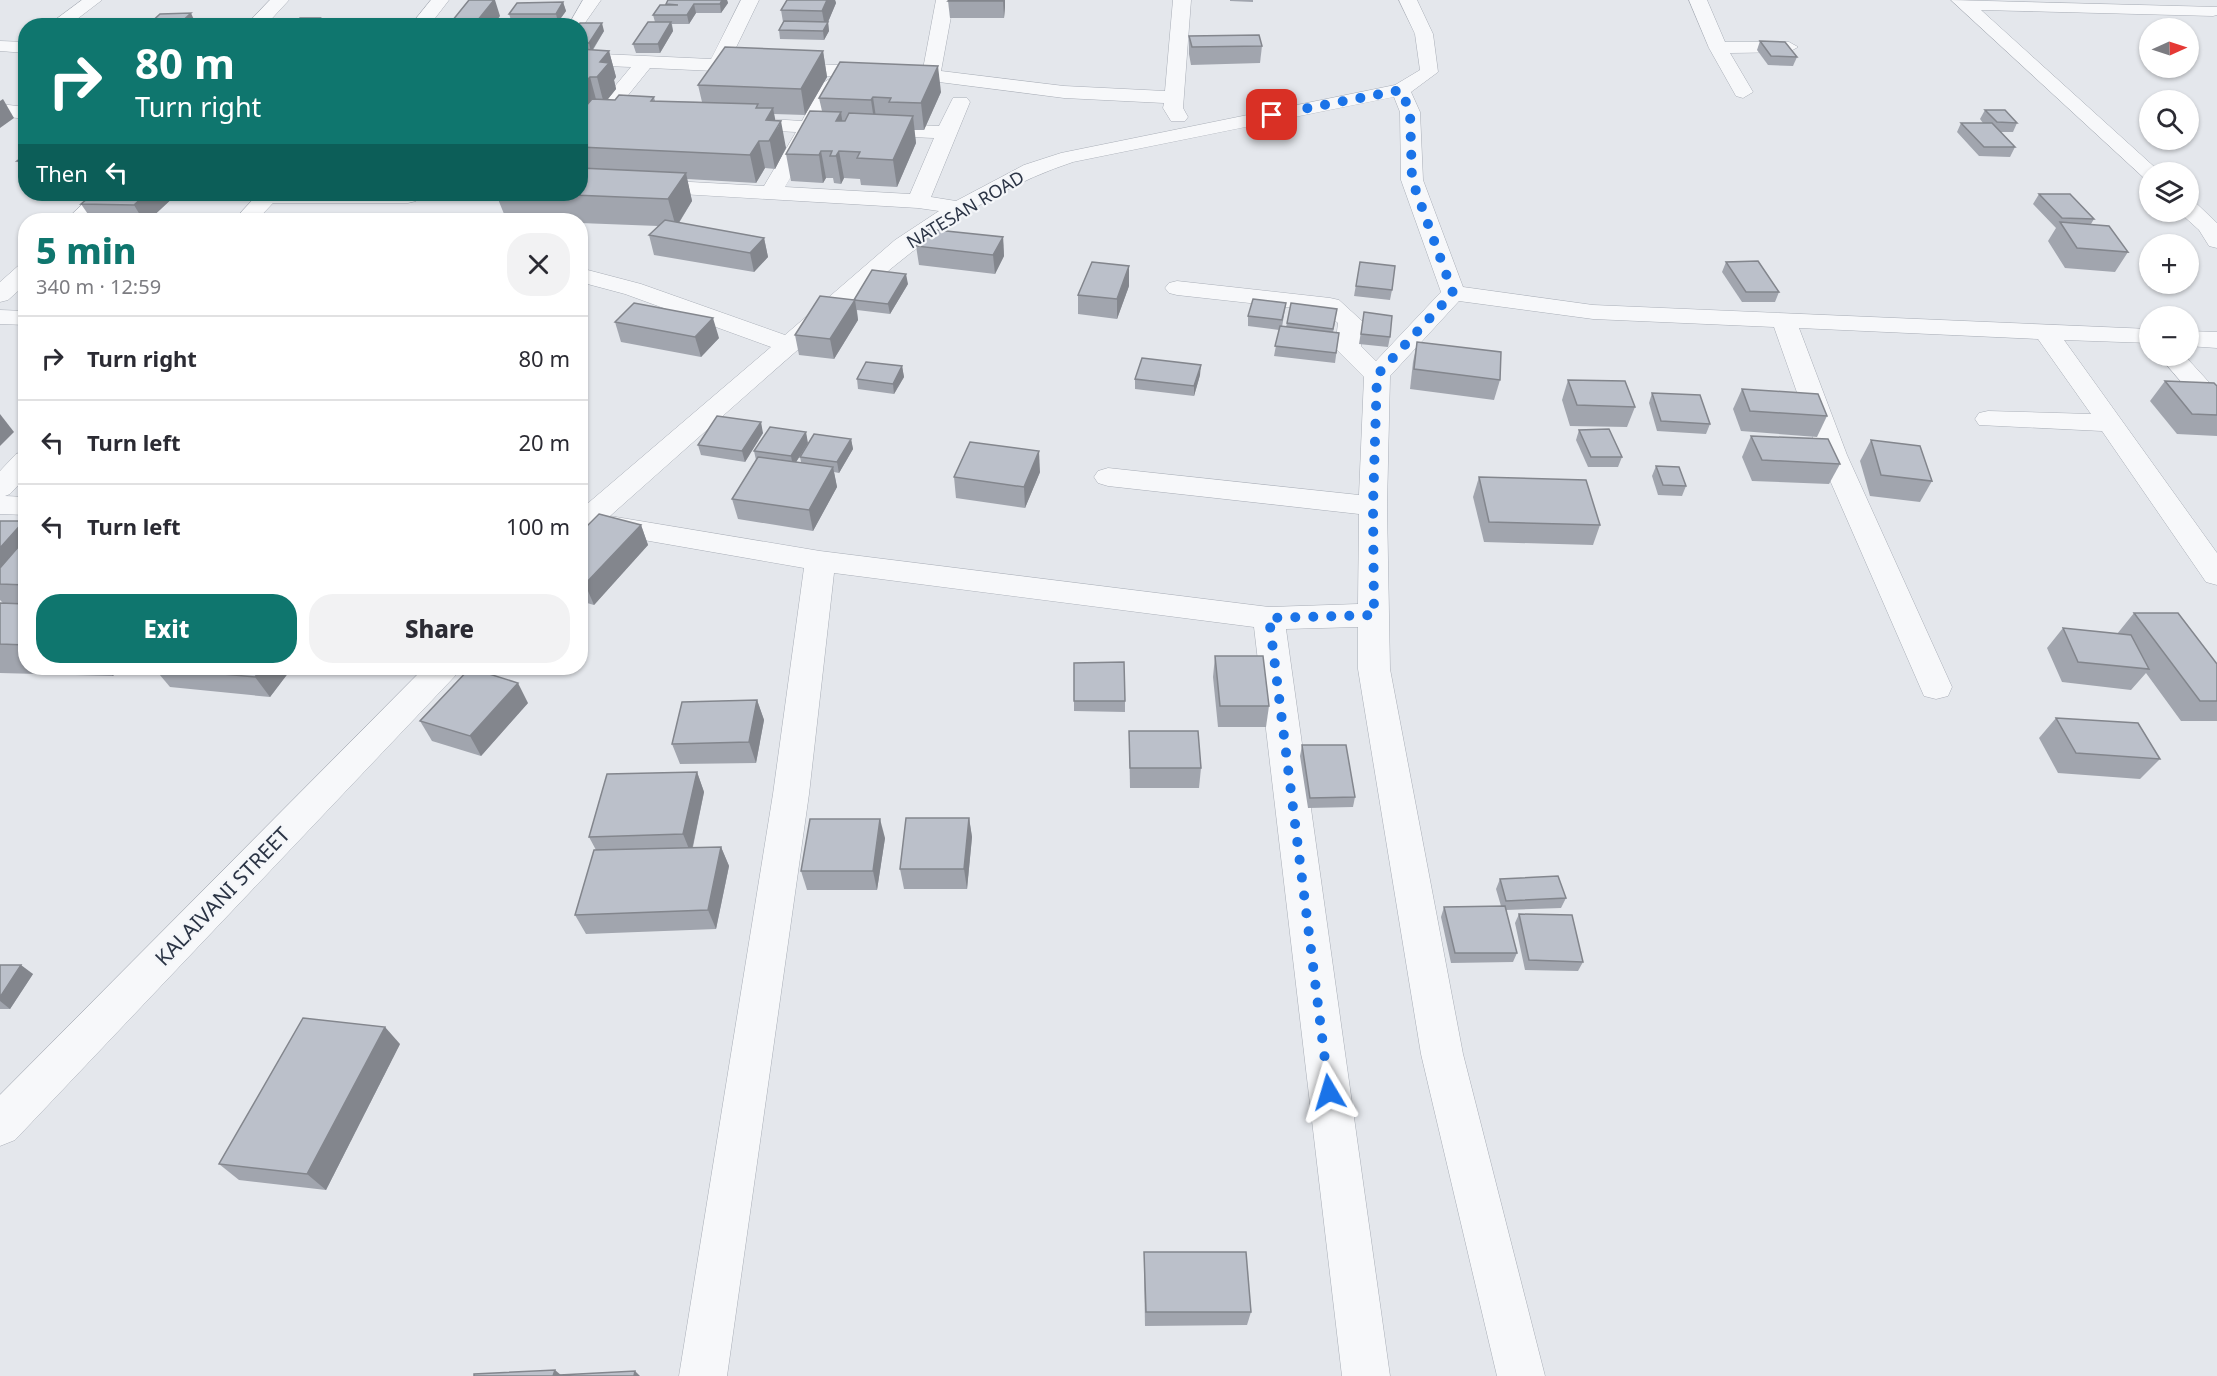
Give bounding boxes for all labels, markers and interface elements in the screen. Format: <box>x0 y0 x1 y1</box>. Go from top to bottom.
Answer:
north arrow <box>2139 18 2199 78</box>
map controls <box>2139 18 2199 366</box>
text: 80 m <box>135 34 235 91</box>
icon: right <box>36 42 114 120</box>
text: Turn right <box>135 88 261 125</box>
pin <box>1246 89 1297 140</box>
button: search <box>2139 90 2199 150</box>
icon: arrive <box>1255 98 1288 131</box>
icon: left <box>100 156 133 189</box>
text: Then <box>36 158 88 188</box>
button: layers <box>2139 162 2199 222</box>
street label: NATESAN ROAD <box>902 164 1028 254</box>
text: 5 min <box>36 226 137 275</box>
button: close <box>507 233 570 296</box>
button: + <box>2139 234 2199 294</box>
text: 340 m · 12:59 <box>36 273 161 300</box>
button: − <box>2139 306 2199 366</box>
icon: right <box>36 342 69 375</box>
text: Turn right <box>87 343 197 373</box>
text: 80 m <box>519 343 570 373</box>
icon: left <box>36 426 69 459</box>
text: Turn left <box>87 427 181 457</box>
text: 20 m <box>519 427 570 457</box>
icon: left <box>36 510 69 543</box>
text: Turn left <box>87 511 181 541</box>
text: 100 m <box>506 511 570 541</box>
button: Exit <box>36 594 297 663</box>
button: Share <box>309 594 570 663</box>
street label: KALAIVANI STREET <box>148 820 296 972</box>
position arrow <box>1297 1060 1361 1124</box>

